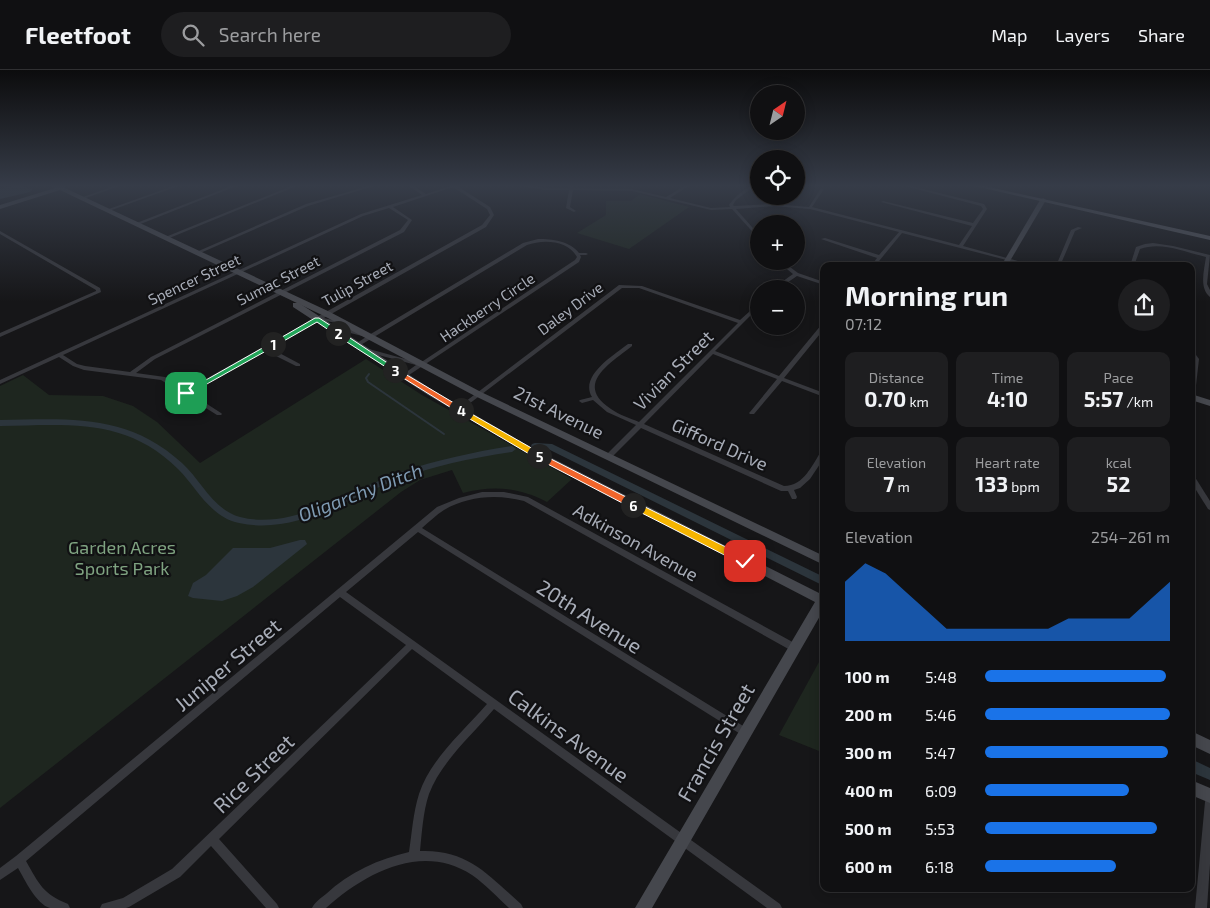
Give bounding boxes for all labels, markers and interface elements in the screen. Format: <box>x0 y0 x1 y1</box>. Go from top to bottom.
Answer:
search box <box>161 12 511 57</box>
text: Fleetfoot <box>25 20 131 49</box>
icon: search <box>179 21 207 49</box>
text: Search here <box>219 23 321 46</box>
text: Map <box>991 24 1027 46</box>
text: Layers <box>1055 24 1110 46</box>
text: Share <box>1138 24 1185 46</box>
north arrow <box>750 85 805 140</box>
map controls <box>750 85 805 335</box>
button: locate <box>750 150 805 205</box>
button: + <box>750 215 805 270</box>
street label: Spencer Street <box>145 250 243 308</box>
street label: Sumac Street <box>233 251 323 309</box>
street label: Tulip Street <box>319 256 396 310</box>
street label: Hackberry Circle <box>436 269 538 345</box>
street label: Daley Drive <box>534 278 606 338</box>
text: Morning run <box>845 278 1008 312</box>
button: share <box>1118 279 1170 331</box>
button: − <box>750 280 805 335</box>
text: 07:12 <box>845 314 882 333</box>
pin: 2 <box>326 320 350 346</box>
text: 2 <box>334 325 343 342</box>
street label: Vivian Street <box>629 325 718 414</box>
pin: 1 <box>260 332 286 356</box>
text: 1 <box>270 336 277 353</box>
pin: 3 <box>382 358 408 382</box>
text: 3 <box>392 362 399 379</box>
text: Distance <box>869 369 924 386</box>
text: Time <box>992 369 1023 386</box>
text: Pace <box>1103 369 1134 386</box>
pin <box>165 372 207 414</box>
icon: arrive <box>172 379 200 407</box>
street label: 21st Avenue <box>511 381 607 443</box>
text: 0.70 <box>864 386 906 411</box>
text: 4:10 <box>987 386 1028 411</box>
text: 5:57 <box>1084 386 1123 411</box>
text: km <box>906 393 929 410</box>
text: /km <box>1123 393 1153 410</box>
pin: 4 <box>448 398 474 422</box>
text: 4 <box>457 402 466 419</box>
street label: Gifford Drive <box>669 413 771 475</box>
pin: 5 <box>526 444 552 468</box>
text: 5 <box>536 448 543 465</box>
text: Elevation <box>867 454 926 471</box>
text: Heart rate <box>975 454 1040 471</box>
text: kcal <box>1106 454 1131 471</box>
water label: Oligarchy Ditch <box>295 458 426 527</box>
text: 7 <box>883 471 894 496</box>
text: 133 <box>975 471 1008 496</box>
text: 52 <box>1107 471 1130 496</box>
text: m <box>894 478 910 495</box>
text: bpm <box>1008 478 1040 495</box>
pin: 6 <box>620 492 646 518</box>
text: 6 <box>629 497 638 514</box>
street label: Adkinson Avenue <box>570 499 702 585</box>
text: Elevation <box>845 527 913 546</box>
text: 254–261 m <box>1091 527 1170 546</box>
park label: Garden Acres Sports Park <box>68 536 176 579</box>
pin <box>724 540 766 582</box>
icon: check <box>731 547 759 575</box>
street label: 20th Avenue <box>533 574 647 658</box>
street label: Juniper Street <box>169 612 285 716</box>
text: 100 m <box>845 667 890 686</box>
text: 5:48 <box>925 667 957 686</box>
street label: Francis Street <box>671 678 759 806</box>
street label: Calkins Avenue <box>504 683 634 787</box>
text: 200 m <box>845 705 892 724</box>
text: 5:46 <box>925 705 956 724</box>
street label: Rice Street <box>207 728 299 818</box>
text: 300 m <box>845 743 892 762</box>
text: 5:47 <box>925 743 955 762</box>
text: 400 m <box>845 781 893 800</box>
text: 6:09 <box>925 781 957 800</box>
text: 500 m <box>845 819 892 838</box>
text: 5:53 <box>925 819 955 838</box>
text: 600 m <box>845 857 892 876</box>
text: 6:18 <box>925 857 954 876</box>

